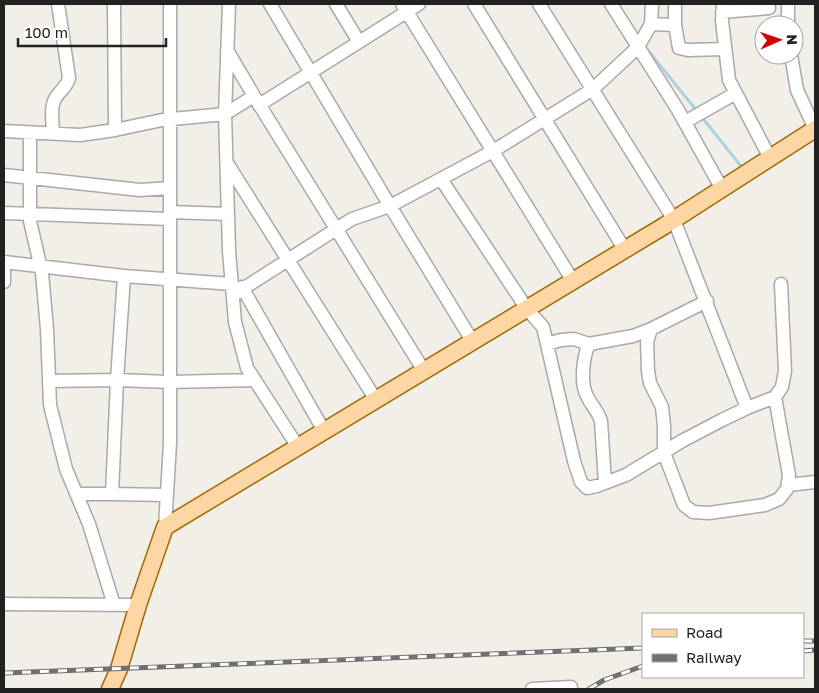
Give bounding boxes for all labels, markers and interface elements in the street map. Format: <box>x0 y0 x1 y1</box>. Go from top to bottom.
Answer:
scale bar <box>18 15 165 47</box>
north arrow <box>754 15 804 65</box>
text: 100 m <box>25 23 68 41</box>
text: N <box>784 34 801 45</box>
legend <box>642 613 804 678</box>
text: Road <box>686 623 723 641</box>
text: Railway <box>686 648 742 666</box>

